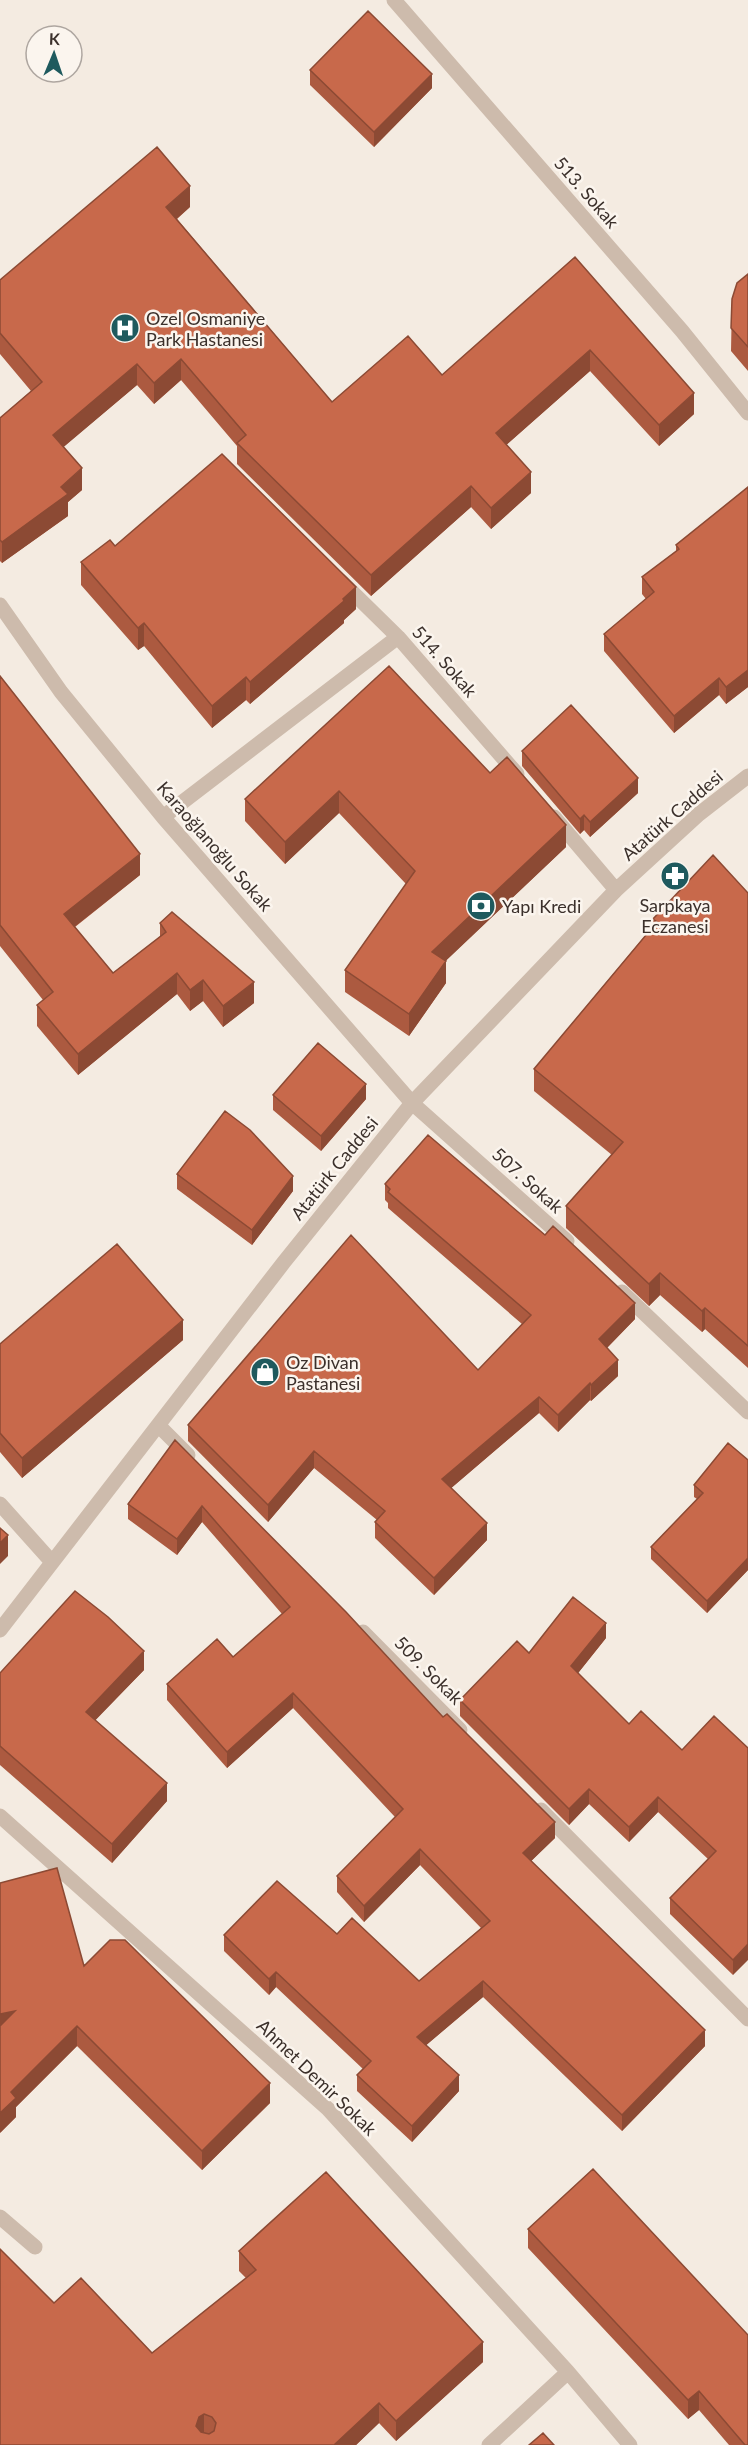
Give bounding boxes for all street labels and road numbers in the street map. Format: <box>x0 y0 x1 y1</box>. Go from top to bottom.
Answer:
street label: 513. Sokak <box>550 152 625 233</box>
street label: 514. Sokak <box>408 621 483 702</box>
street label: Atatürk Caddesi <box>617 765 727 865</box>
street label: Karaoğlanoğlu Sokak <box>153 777 278 916</box>
street label: Atatürk Caddesi <box>286 1112 382 1224</box>
street label: 507. Sokak <box>488 1143 568 1218</box>
street label: 509. Sokak <box>390 1631 468 1709</box>
street label: Ahmet Demir Sokak <box>253 2014 382 2140</box>

